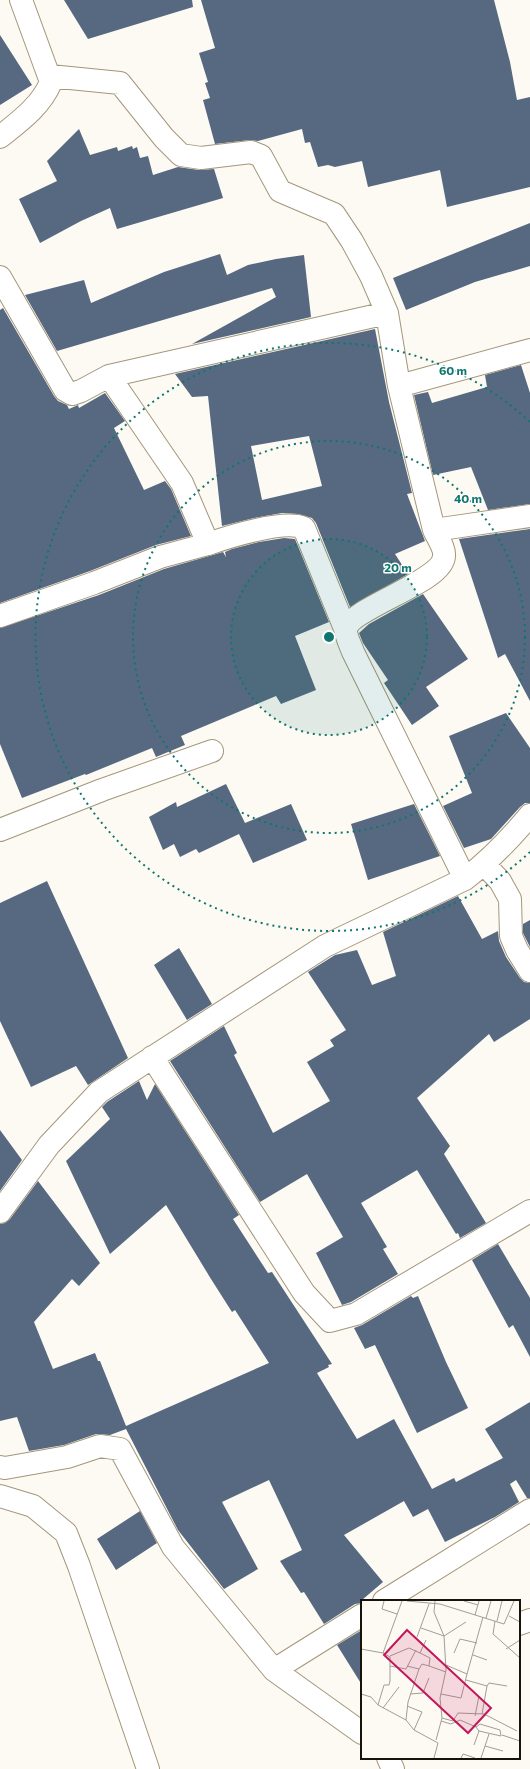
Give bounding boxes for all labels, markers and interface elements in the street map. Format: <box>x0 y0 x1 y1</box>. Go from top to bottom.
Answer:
text: 60 m <box>439 363 467 377</box>
text: 40 m <box>454 491 482 505</box>
text: 20 m <box>384 560 412 574</box>
centre of rings <box>322 630 336 644</box>
inset map <box>361 1600 520 1759</box>

